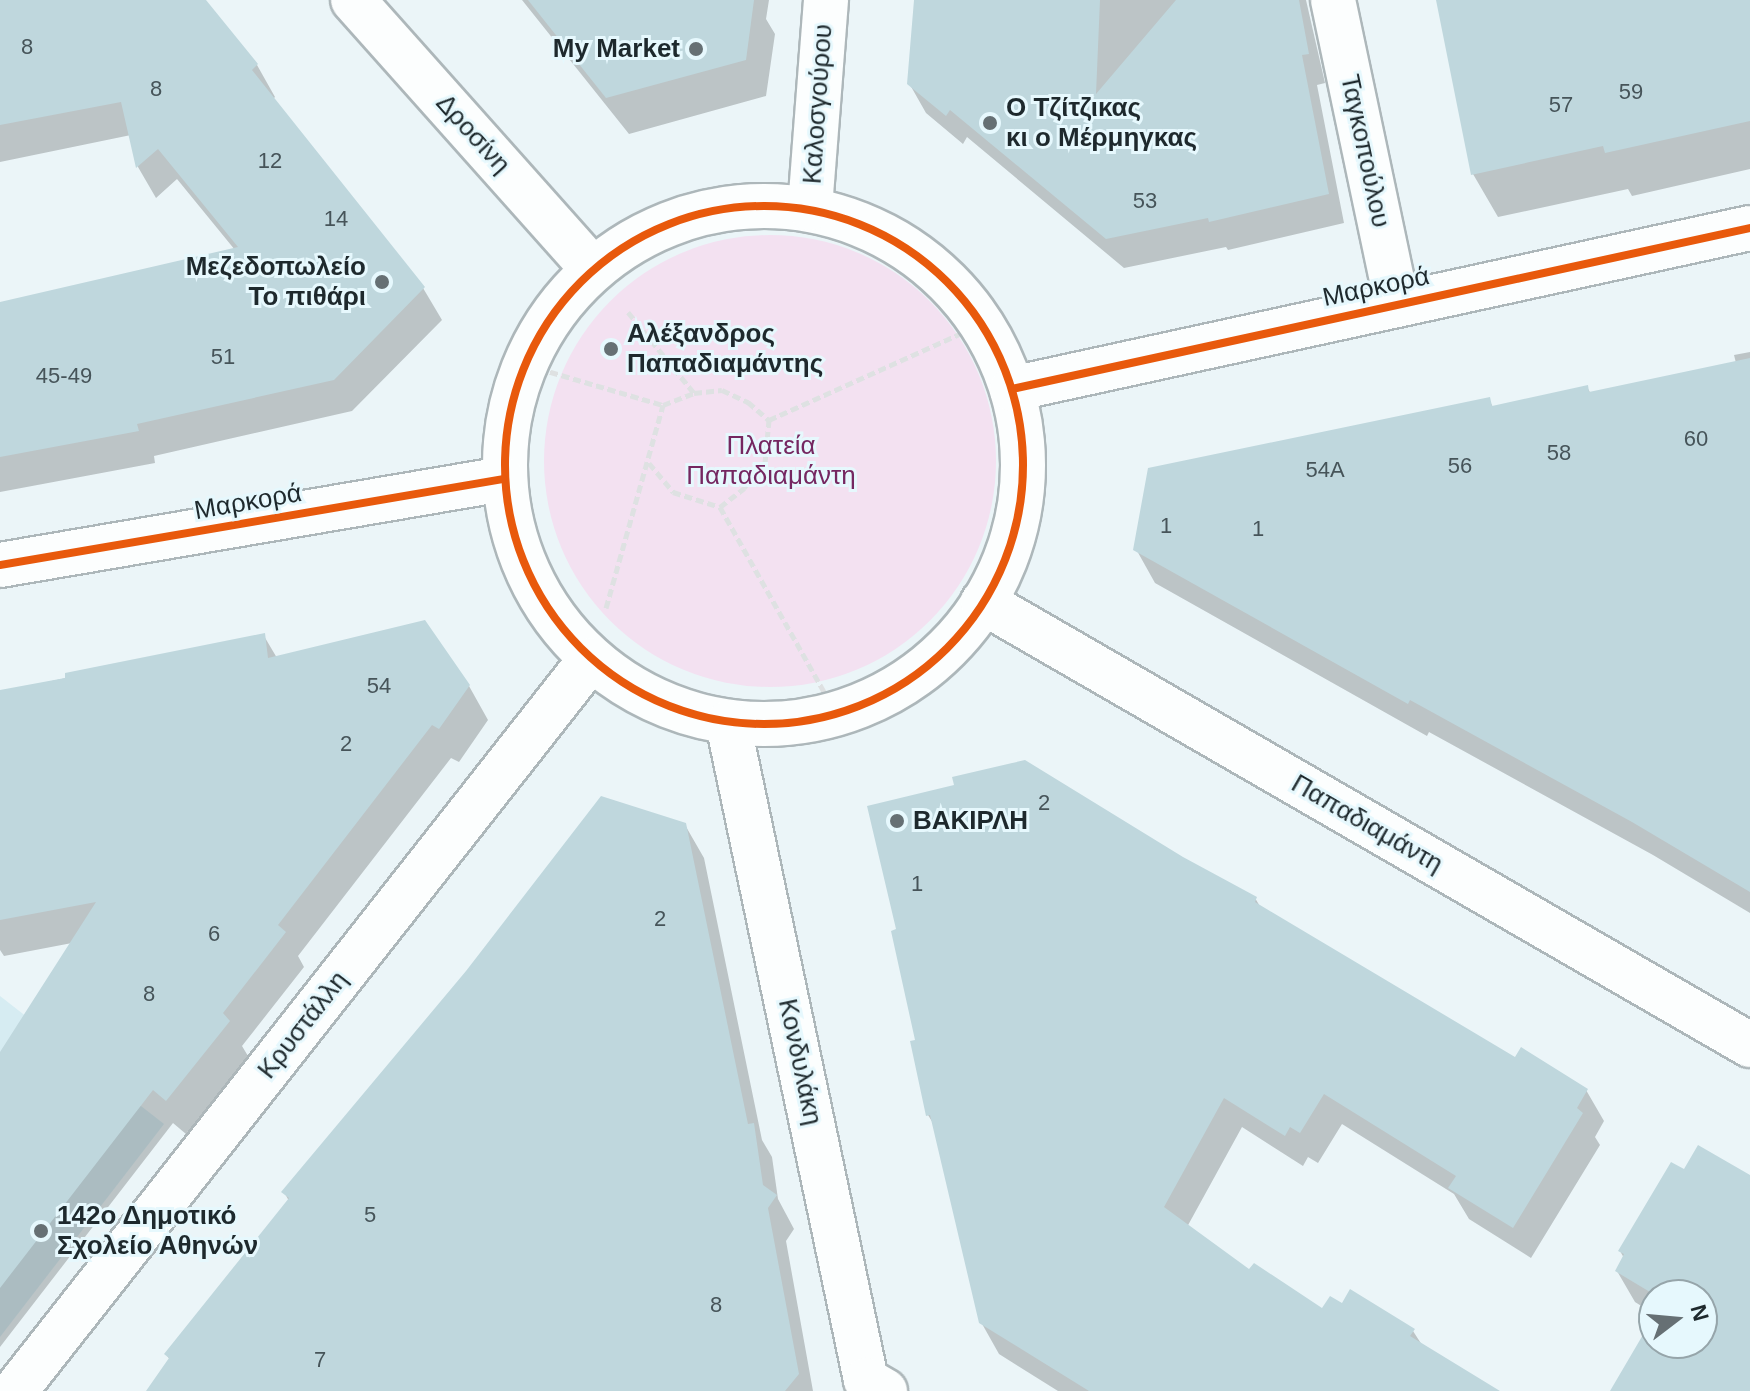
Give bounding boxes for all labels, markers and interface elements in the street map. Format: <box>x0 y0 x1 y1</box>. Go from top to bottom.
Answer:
street label: Καλοσγούρου <box>797 23 839 185</box>
place label: My Market <box>553 33 680 65</box>
house number: 8 <box>21 34 33 60</box>
marker: My Market <box>687 40 705 58</box>
street label: Ταγκοπούλου <box>1334 72 1396 230</box>
house number: 8 <box>150 76 162 102</box>
house number: 59 <box>1619 79 1643 105</box>
street label: Δροσίνη <box>429 88 517 180</box>
place label: Ο Τζίτζικας κι ο Μέρμηγκας <box>1006 92 1197 154</box>
house number: 57 <box>1549 92 1573 118</box>
marker: Ο Τζίτζικας κι ο Μέρμηγκας <box>981 114 999 132</box>
house number: 12 <box>258 148 282 174</box>
house number: 53 <box>1133 188 1157 214</box>
house number: 14 <box>324 206 348 232</box>
place label: Μεζεδοπωλείο Το πιθάρι <box>186 251 366 312</box>
street label: Μαρκορά <box>1320 260 1432 314</box>
marker: Μεζεδοπωλείο Το πιθάρι <box>373 273 391 291</box>
place label: Αλέξανδρος Παπαδιαμάντης <box>627 318 823 380</box>
marker: Αλέξανδρος Παπαδιαμάντης <box>602 340 620 358</box>
house number: 51 <box>211 344 235 370</box>
house number: 45-49 <box>36 363 92 389</box>
house number: 60 <box>1684 426 1708 452</box>
park label: Πλατεία Παπαδιαμάντη <box>686 430 856 492</box>
house number: 58 <box>1547 440 1571 466</box>
house number: 56 <box>1448 453 1472 479</box>
house number: 54Α <box>1305 457 1345 483</box>
street label: Μαρκορά <box>192 477 304 527</box>
house number: 1 <box>1160 513 1172 539</box>
house number: 1 <box>1252 516 1264 542</box>
house number: 54 <box>367 673 391 699</box>
house number: 2 <box>340 731 352 757</box>
street label: Παπαδιαμάντη <box>1286 768 1448 880</box>
house number: 2 <box>1038 790 1050 816</box>
place label: ΒΑΚΙΡΛΗ <box>913 805 1028 837</box>
marker: ΒΑΚΙΡΛΗ <box>888 812 906 830</box>
house number: 1 <box>911 871 923 897</box>
house number: 2 <box>654 906 666 932</box>
house number: 6 <box>208 921 220 947</box>
street label: Κρυστάλλη <box>251 965 355 1085</box>
house number: 8 <box>143 981 155 1007</box>
street label: Κονδυλάκη <box>771 996 829 1128</box>
place label: 142ο Δημοτικό Σχολείο Αθηνών <box>57 1200 259 1262</box>
house number: 5 <box>364 1202 376 1228</box>
marker: 142ο Δημοτικό Σχολείο Αθηνών <box>32 1222 50 1240</box>
north arrow <box>1638 1279 1718 1359</box>
house number: 8 <box>710 1292 722 1318</box>
text: N <box>1685 1302 1714 1324</box>
house number: 7 <box>314 1347 326 1373</box>

